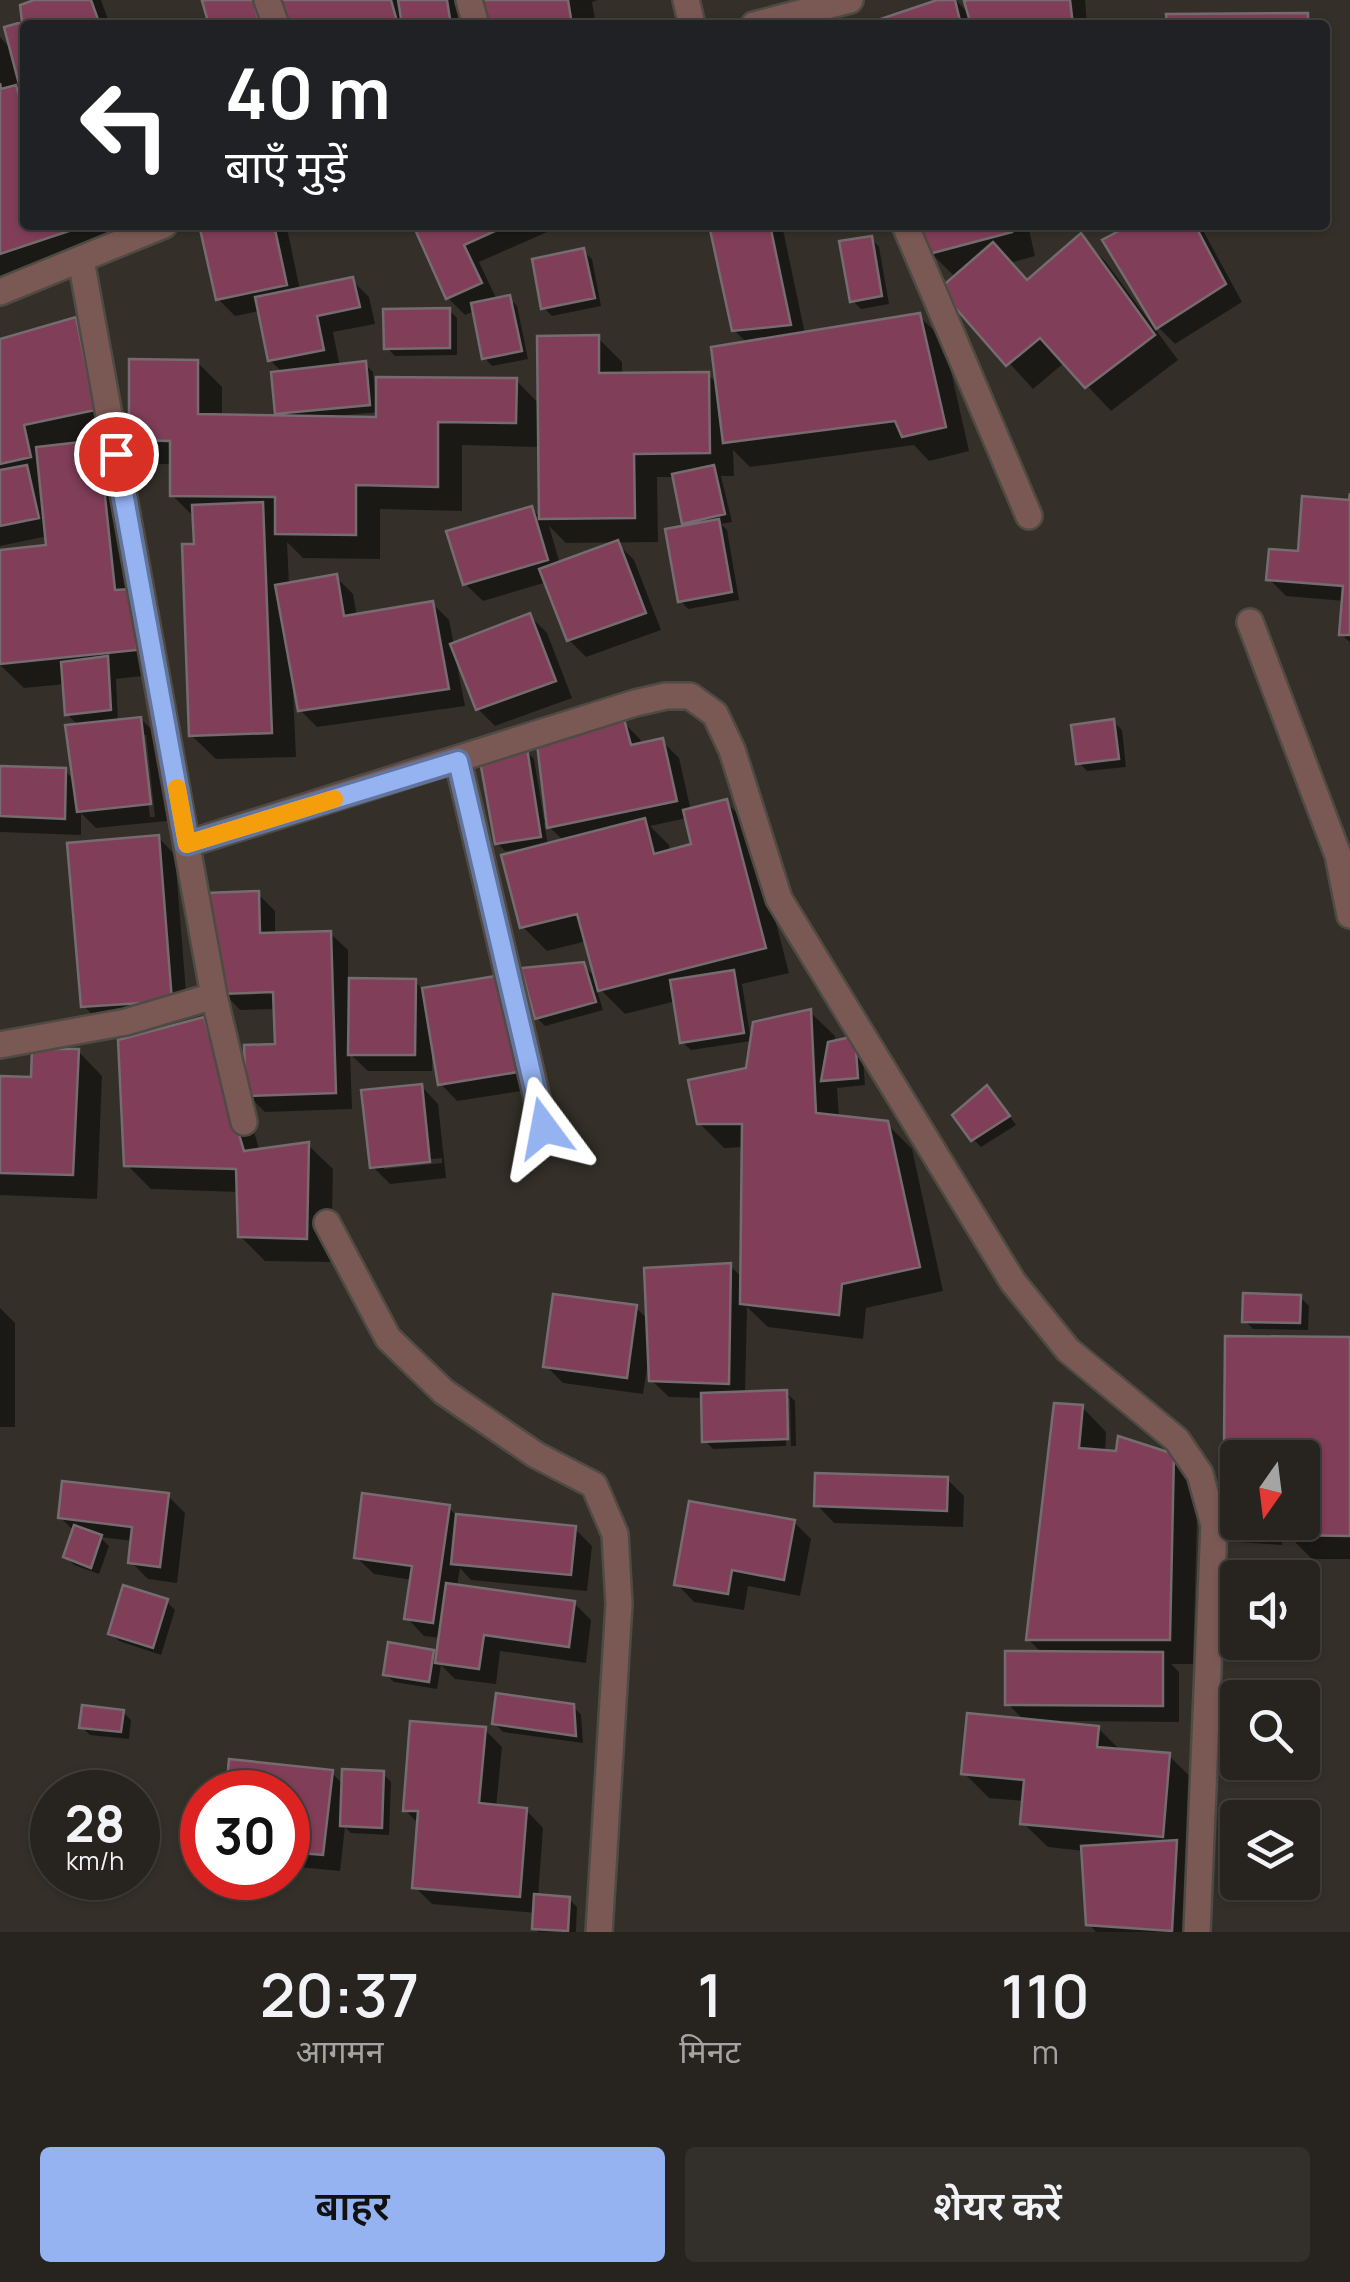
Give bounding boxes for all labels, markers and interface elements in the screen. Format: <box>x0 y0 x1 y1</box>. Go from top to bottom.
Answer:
text: 40 m <box>225 44 391 140</box>
icon: left <box>60 60 190 190</box>
text: बाएँ मुड़ें <box>225 135 347 197</box>
pin <box>74 412 159 497</box>
icon: arrive <box>89 427 144 482</box>
position arrow <box>492 1076 596 1180</box>
north arrow <box>1220 1440 1320 1540</box>
map controls <box>1220 1440 1320 1900</box>
button: sound <box>1220 1560 1320 1660</box>
button: search <box>1220 1680 1320 1780</box>
speed limit sign: 30 <box>180 1770 310 1900</box>
text: 28 <box>65 1789 125 1857</box>
button: layers <box>1220 1800 1320 1900</box>
text: km/h <box>66 1843 124 1878</box>
text: 20:37 <box>260 1953 419 2035</box>
text: 1 <box>697 1953 723 2035</box>
text: 110 <box>1001 1954 1090 2036</box>
text: आगमन <box>296 2029 383 2073</box>
text: मिनट <box>679 2029 741 2073</box>
text: m <box>1032 2030 1059 2074</box>
button: बाहर <box>40 2147 665 2262</box>
button: शेयर करें <box>685 2147 1310 2262</box>

